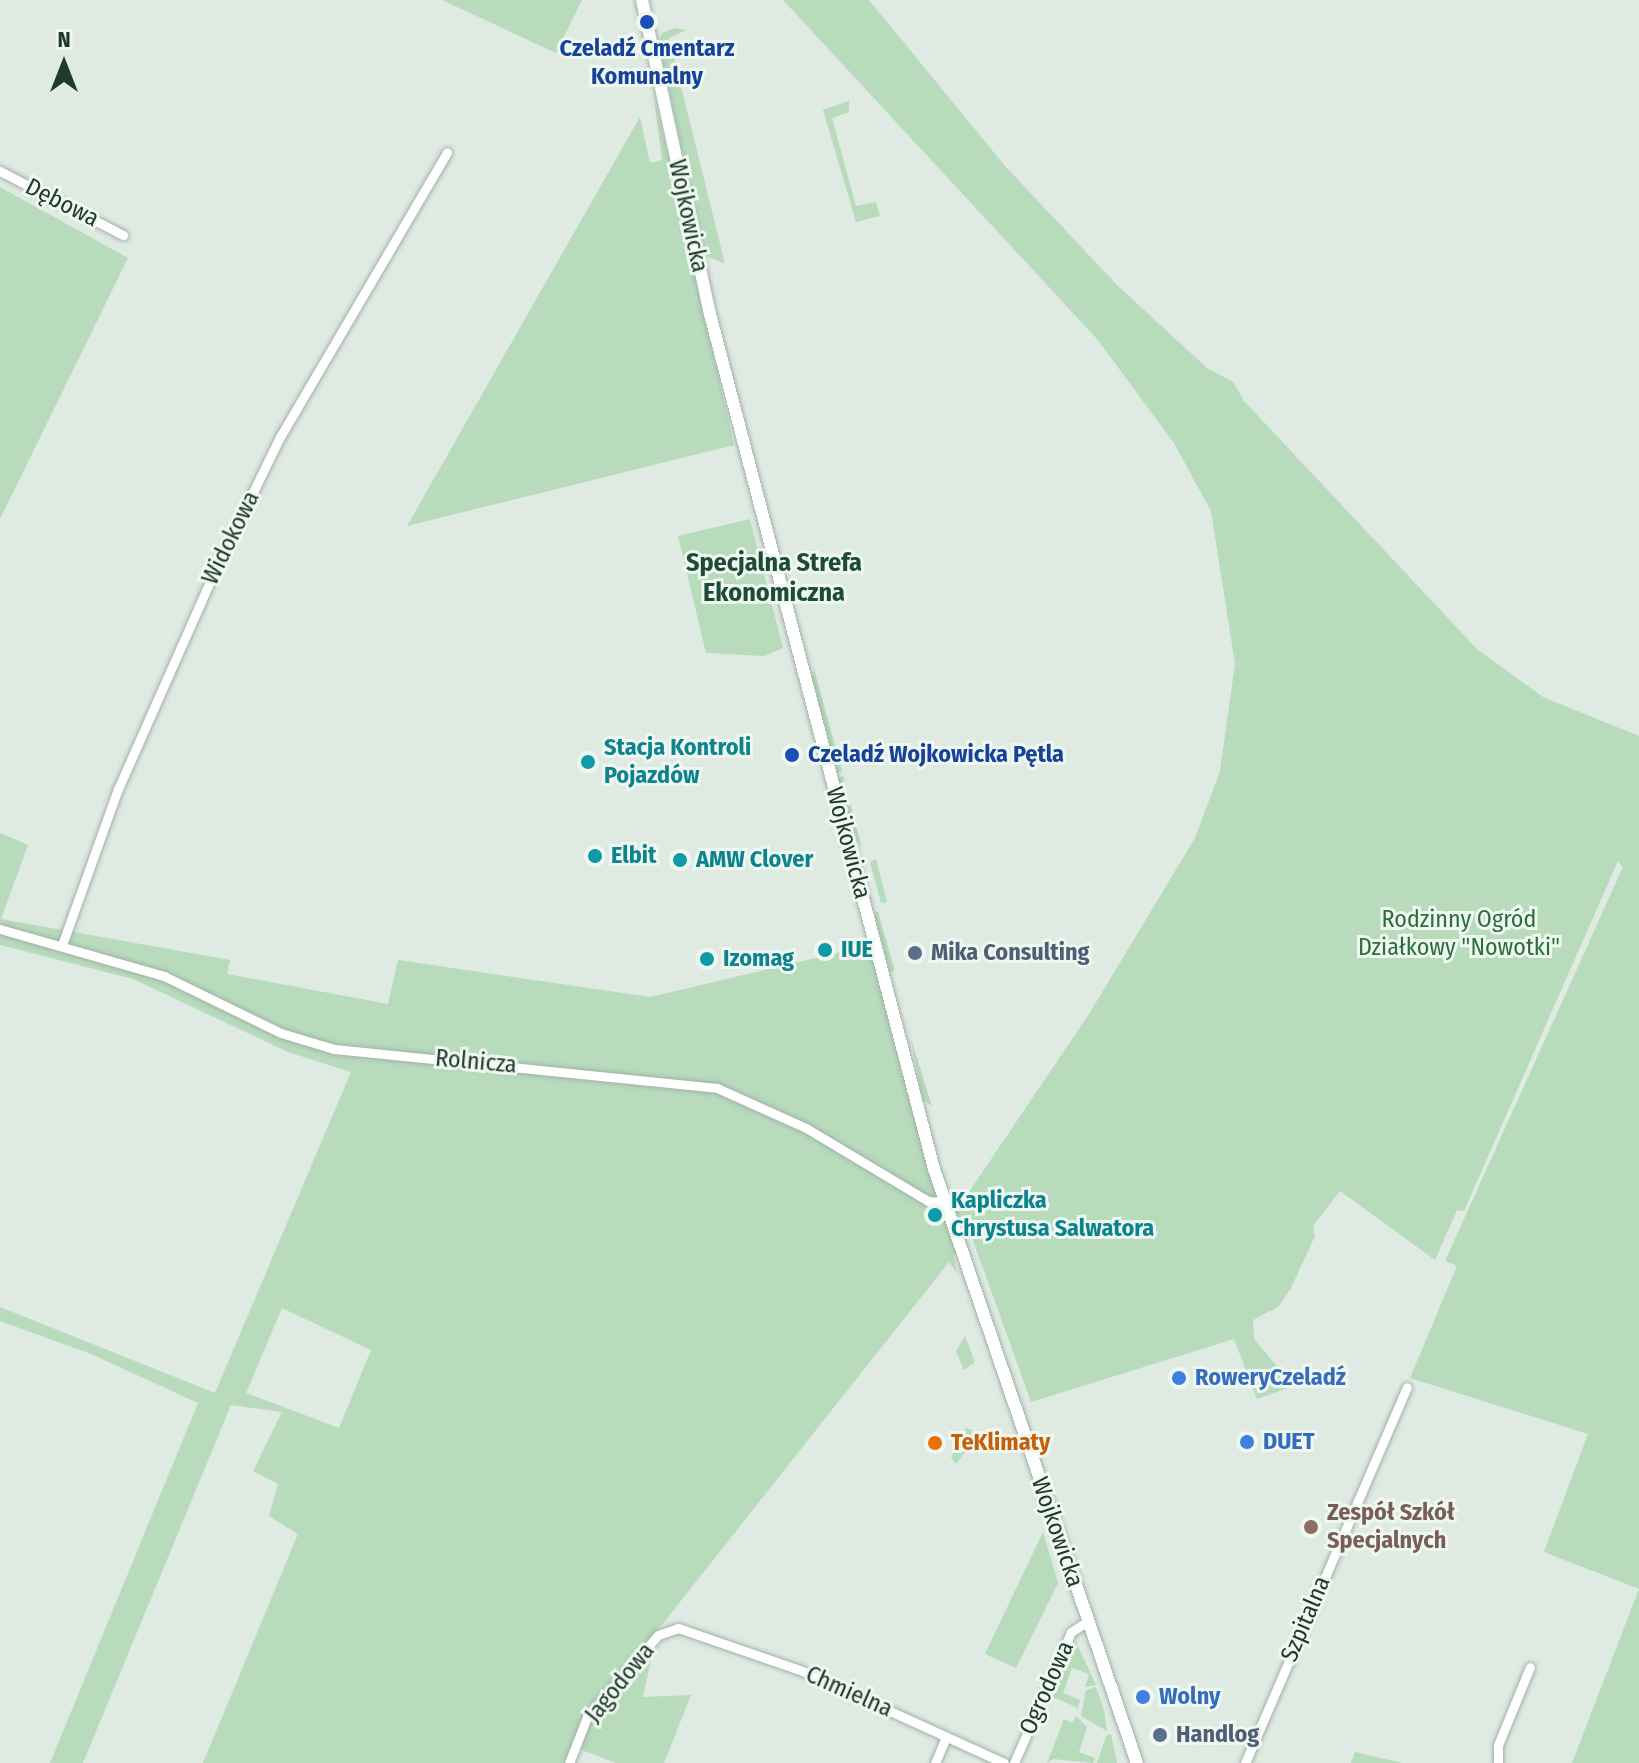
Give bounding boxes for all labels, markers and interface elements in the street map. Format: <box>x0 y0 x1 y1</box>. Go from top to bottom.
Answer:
marker: Czeladź Cmentarz Komunalny <box>638 13 656 31</box>
north arrow <box>24 24 104 104</box>
text: N <box>57 26 71 53</box>
place label: Czeladź Cmentarz Komunalny <box>559 35 735 91</box>
street label: Wojkowicka <box>662 157 714 275</box>
street label: Dębowa <box>21 172 103 234</box>
street label: Widokowa <box>196 487 266 589</box>
district label: Specjalna Strefa Ekonomiczna <box>686 547 862 608</box>
place label: Stacja Kontroli Pojazdów <box>604 734 751 790</box>
place label: Czeladź Wojkowicka Pętla <box>808 741 1064 769</box>
marker: Czeladź Wojkowicka Pętla <box>783 746 801 764</box>
marker: Stacja Kontroli Pojazdów <box>579 753 597 771</box>
street label: Wojkowicka <box>819 784 877 902</box>
place label: Elbit <box>611 842 656 870</box>
place label: AMW Clover <box>696 846 813 874</box>
marker: Elbit <box>586 847 604 865</box>
marker: AMW Clover <box>671 851 689 869</box>
park label: Rodzinny Ogród Działkowy "Nowotki" <box>1358 906 1560 962</box>
place label: IUE <box>841 936 873 964</box>
place label: Mika Consulting <box>931 939 1089 967</box>
marker: IUE <box>816 941 834 959</box>
marker: Mika Consulting <box>906 944 924 962</box>
place label: Izomag <box>723 945 794 973</box>
marker: Izomag <box>698 950 716 968</box>
street label: Rolnicza <box>434 1044 518 1080</box>
place label: Kapliczka Chrystusa Salwatora <box>951 1187 1154 1243</box>
marker: Kapliczka Chrystusa Salwatora <box>926 1206 944 1224</box>
place label: RoweryCzeladź <box>1195 1364 1346 1392</box>
marker: RoweryCzeladź <box>1170 1369 1188 1387</box>
place label: DUET <box>1263 1428 1315 1456</box>
place label: TeKlimaty <box>951 1429 1050 1457</box>
marker: DUET <box>1238 1433 1256 1451</box>
marker: TeKlimaty <box>926 1434 944 1452</box>
street label: Wojkowicka <box>1025 1473 1089 1591</box>
place label: Zespół Szkół Specjalnych <box>1327 1499 1455 1555</box>
marker: Zespół Szkół Specjalnych <box>1302 1518 1320 1536</box>
street label: Szpitalna <box>1275 1572 1337 1666</box>
street label: Jagodowa <box>579 1637 661 1729</box>
street label: Ogrodowa <box>1014 1637 1080 1739</box>
street label: Chmielna <box>801 1660 897 1724</box>
place label: Wolny <box>1159 1683 1221 1711</box>
marker: Wolny <box>1134 1688 1152 1706</box>
place label: Handlog <box>1176 1721 1259 1749</box>
marker: Handlog <box>1151 1726 1169 1744</box>

